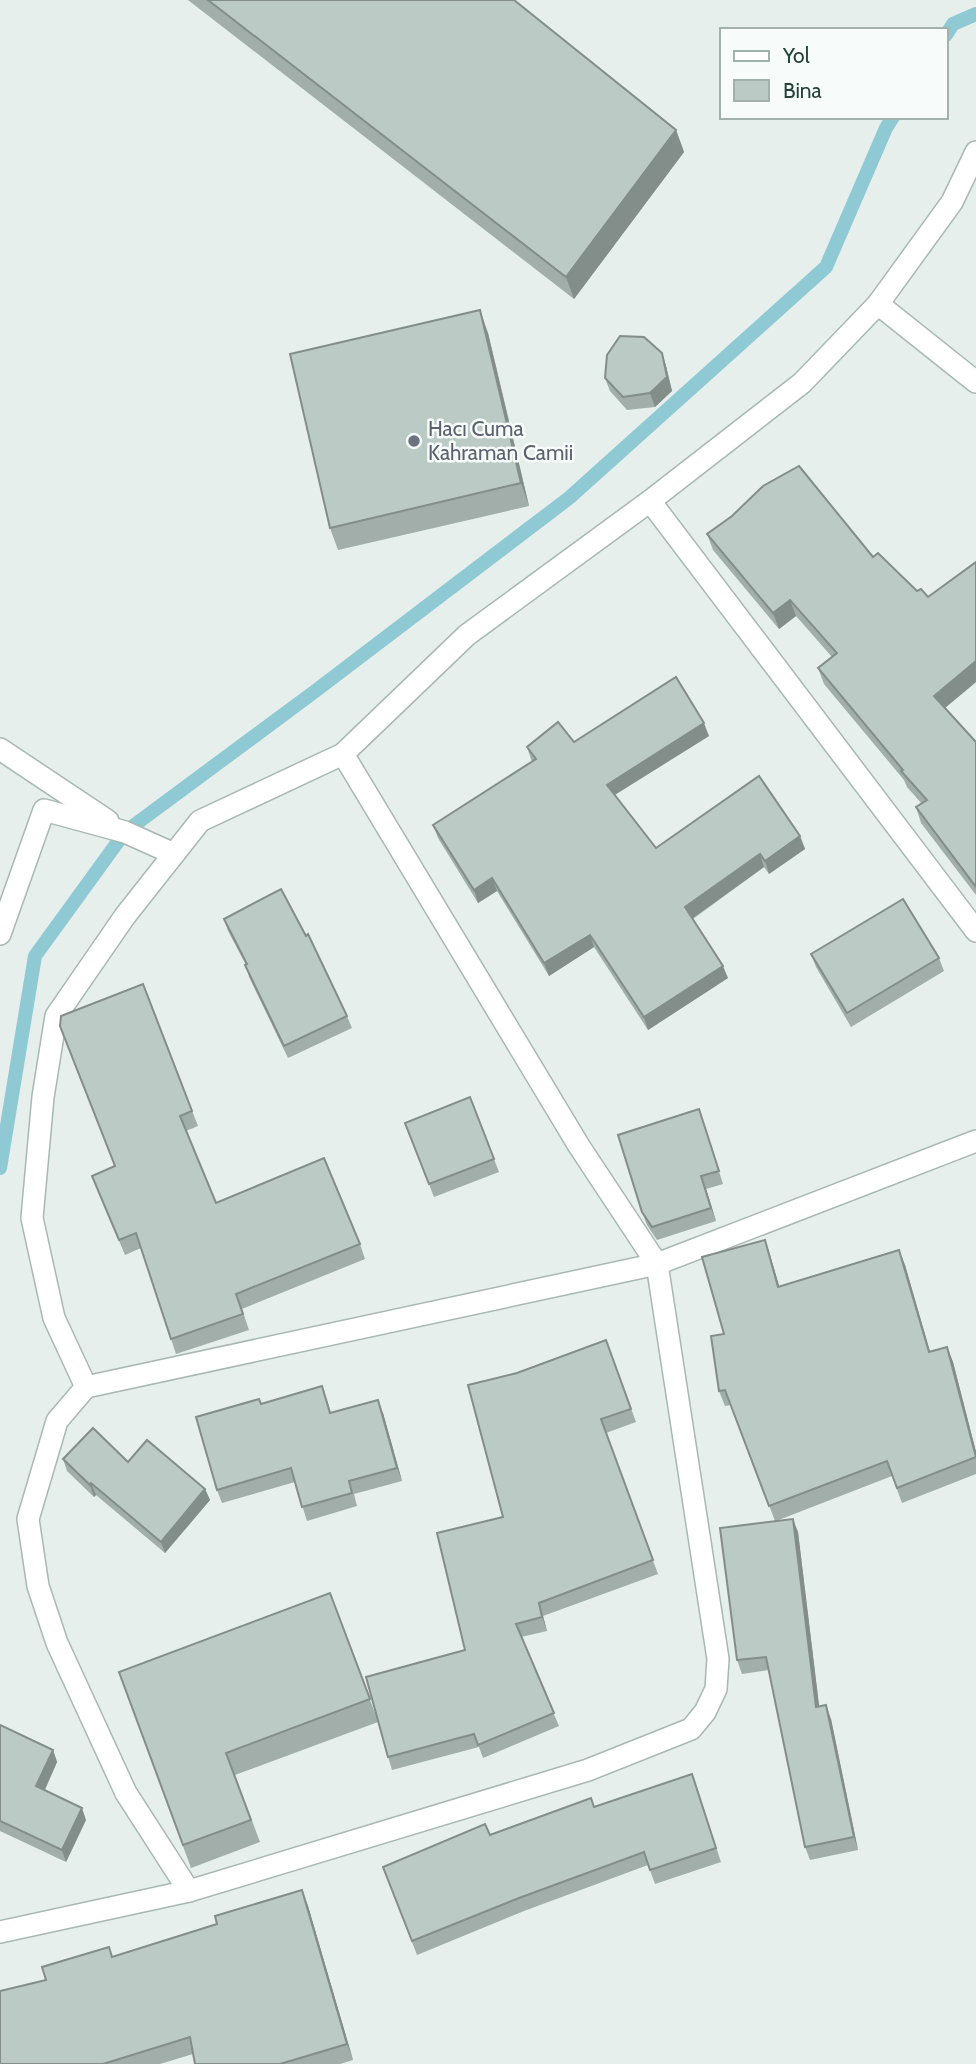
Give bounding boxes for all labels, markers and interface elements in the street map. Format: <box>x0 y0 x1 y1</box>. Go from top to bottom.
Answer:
legend <box>720 28 948 119</box>
text: Yol <box>782 43 810 68</box>
text: Bina <box>783 78 822 103</box>
place label: Hacı Cuma Kahraman Camii <box>428 416 573 465</box>
marker: Hacı Cuma Kahraman Camii <box>406 433 422 449</box>

